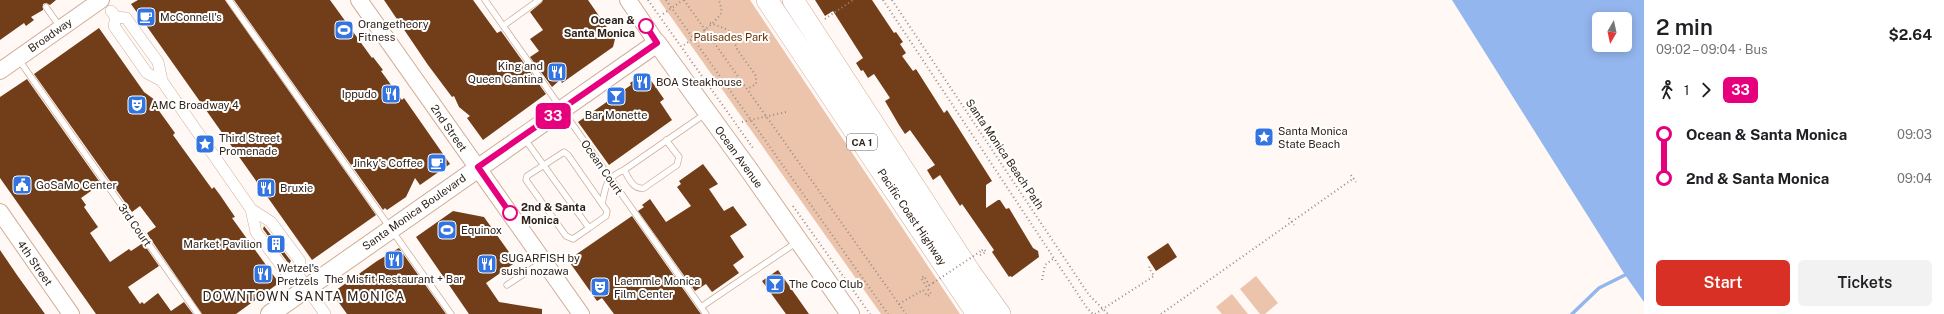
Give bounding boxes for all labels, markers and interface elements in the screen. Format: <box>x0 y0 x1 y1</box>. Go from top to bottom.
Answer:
cafe icon: McConnell's <box>135 6 157 28</box>
place label: McConnell's <box>160 11 222 23</box>
north arrow <box>1592 12 1632 52</box>
map controls <box>1592 12 1632 52</box>
place label: Ocean & Santa Monica <box>564 14 635 39</box>
text: 2 min <box>1656 14 1713 40</box>
street label: Broadway <box>26 16 74 54</box>
place label: Orangetheory Fitness <box>358 18 429 43</box>
marker: Ocean & Santa Monica <box>638 18 654 34</box>
sports icon: Orangetheory Fitness <box>333 19 355 41</box>
text: $2.64 <box>1889 26 1932 43</box>
park label: Palisades Park <box>693 31 769 43</box>
text: 09:02 – 09:04 · Bus <box>1656 42 1768 57</box>
place label: King and Queen Cantina <box>468 60 543 85</box>
restaurant icon: King and Queen Cantina <box>546 61 568 83</box>
restaurant icon: BOA Steakhouse <box>631 71 653 93</box>
place label: BOA Steakhouse <box>656 76 742 88</box>
icon: walk <box>1656 79 1678 101</box>
icon: forward <box>1695 79 1717 101</box>
text: 33 <box>1731 82 1750 98</box>
restaurant icon: Ippudo <box>380 83 402 105</box>
text: 1 <box>1684 83 1689 98</box>
bar icon: Bar Monette <box>605 85 627 107</box>
place label: Ippudo <box>342 88 377 100</box>
theatre icon: AMC Broadway 4 <box>126 94 148 116</box>
street label: Santa Monica Beach Path <box>964 97 1046 211</box>
place label: AMC Broadway 4 <box>151 99 239 111</box>
street label: 2nd Street <box>429 102 469 154</box>
line badge: 33 <box>535 103 571 129</box>
text: 33 <box>544 108 562 124</box>
place label: Bar Monette <box>585 109 647 121</box>
street label: Ocean Avenue <box>713 124 765 190</box>
place label: Santa Monica State Beach <box>1278 125 1347 150</box>
place icon: Santa Monica State Beach <box>1253 126 1275 148</box>
text: Ocean & Santa Monica <box>1686 126 1847 143</box>
text: 09:03 <box>1897 127 1932 142</box>
place label: Third Street Promenade <box>219 132 280 157</box>
place icon: Third Street Promenade <box>194 133 216 155</box>
road number: CA 1 <box>847 134 877 150</box>
street label: Ocean Court <box>579 137 625 197</box>
cafe icon: Jinky's Coffee <box>426 152 448 174</box>
place label: Jinky's Coffee <box>353 157 423 169</box>
street label: Pacific Coast Highway <box>875 166 949 268</box>
text: 2nd & Santa Monica <box>1686 170 1829 187</box>
text: 09:04 <box>1897 171 1932 186</box>
street label: Santa Monica Boulevard <box>360 172 468 252</box>
public building icon: GoSaMo Center <box>11 174 33 196</box>
restaurant icon: Bruxie <box>255 177 277 199</box>
place label: GoSaMo Center <box>36 179 117 191</box>
place label: Bruxie <box>280 182 313 194</box>
street label: 3rd Court <box>116 201 154 249</box>
place label: 2nd & Santa Monica <box>521 201 586 226</box>
marker: 2nd & Santa Monica <box>502 205 518 221</box>
sports icon: Equinox <box>436 219 458 241</box>
place label: Equinox <box>461 224 502 236</box>
building icon: Market Pavilion <box>265 233 287 255</box>
street label: 4th Street <box>15 238 55 288</box>
place label: Market Pavilion <box>183 238 262 250</box>
restaurant icon: The Misfit Restaurant + Bar <box>383 249 405 271</box>
place label: SUGARFISH by sushi nozawa <box>501 252 580 277</box>
restaurant icon: SUGARFISH by sushi nozawa <box>476 253 498 275</box>
button: Start <box>1656 260 1790 306</box>
button: Tickets <box>1798 260 1932 306</box>
place label: Wetzel's Pretzels <box>277 262 319 287</box>
restaurant icon: Wetzel's Pretzels <box>252 263 274 285</box>
place label: The Misfit Restaurant + Bar <box>324 273 464 285</box>
bar icon: The Coco Club <box>764 273 786 295</box>
place label: Laemmle Monica Film Center <box>614 275 700 300</box>
theatre icon: Laemmle Monica Film Center <box>589 276 611 298</box>
place label: The Coco Club <box>789 278 863 290</box>
district label: DOWNTOWN SANTA MONICA <box>203 289 405 304</box>

